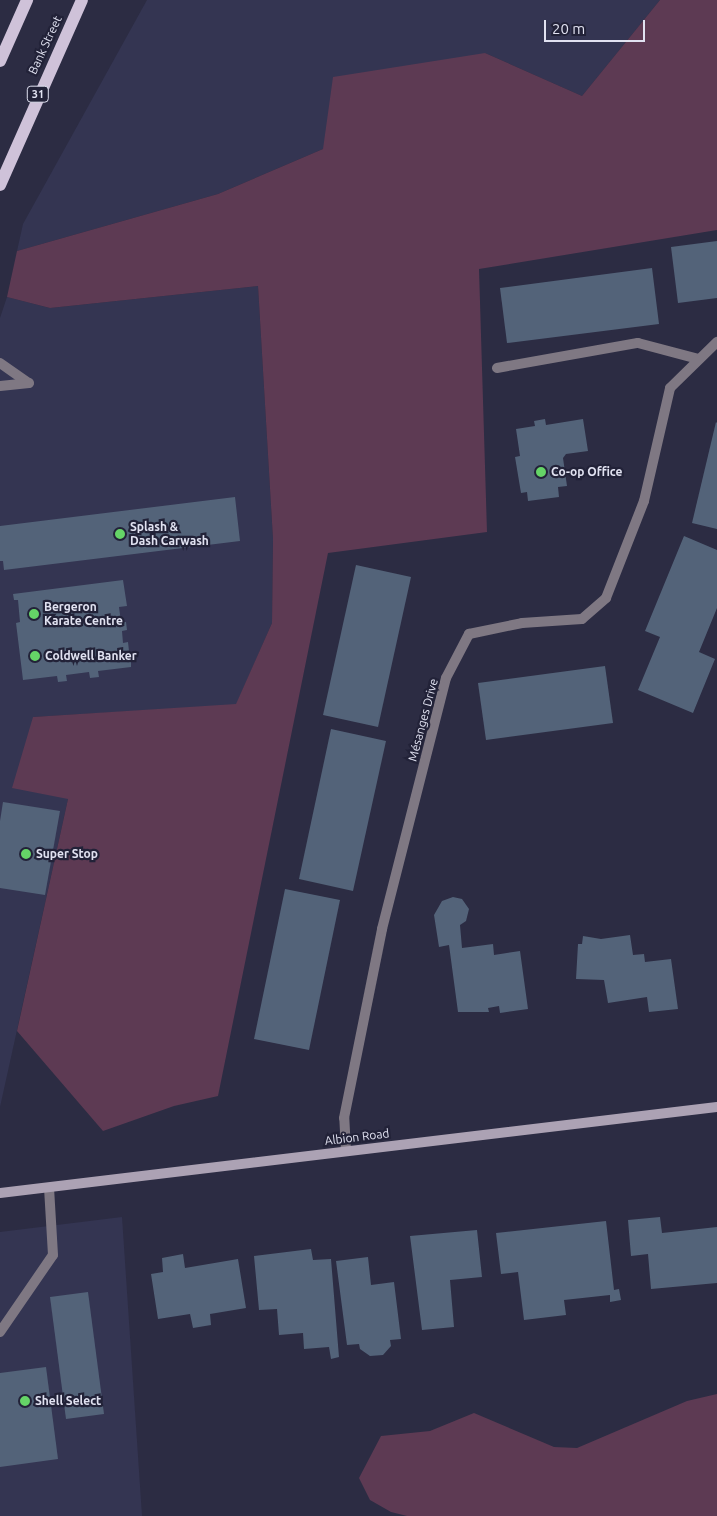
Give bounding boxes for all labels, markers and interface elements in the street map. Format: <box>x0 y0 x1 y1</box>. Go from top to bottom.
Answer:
scale bar <box>547 10 648 42</box>
street label: Bank Street <box>25 13 65 77</box>
text: 20 m <box>552 20 585 37</box>
road number: 31 <box>27 86 49 102</box>
place label: Co-op Office <box>551 465 622 479</box>
marker: Co-op Office <box>535 466 547 478</box>
place label: Splash & Dash Carwash <box>130 520 209 548</box>
marker: Splash & Dash Carwash <box>114 528 126 540</box>
place label: Bergeron Karate Centre <box>44 600 123 628</box>
marker: Bergeron Karate Centre <box>28 608 40 620</box>
place label: Coldwell Banker <box>45 649 137 663</box>
marker: Coldwell Banker <box>29 650 41 662</box>
street label: Mésanges Drive <box>405 677 441 763</box>
place label: Super Stop <box>36 847 98 861</box>
marker: Super Stop <box>20 848 32 860</box>
street label: Albion Road <box>324 1126 390 1148</box>
place label: Shell Select <box>35 1394 101 1408</box>
marker: Shell Select <box>19 1395 31 1407</box>

